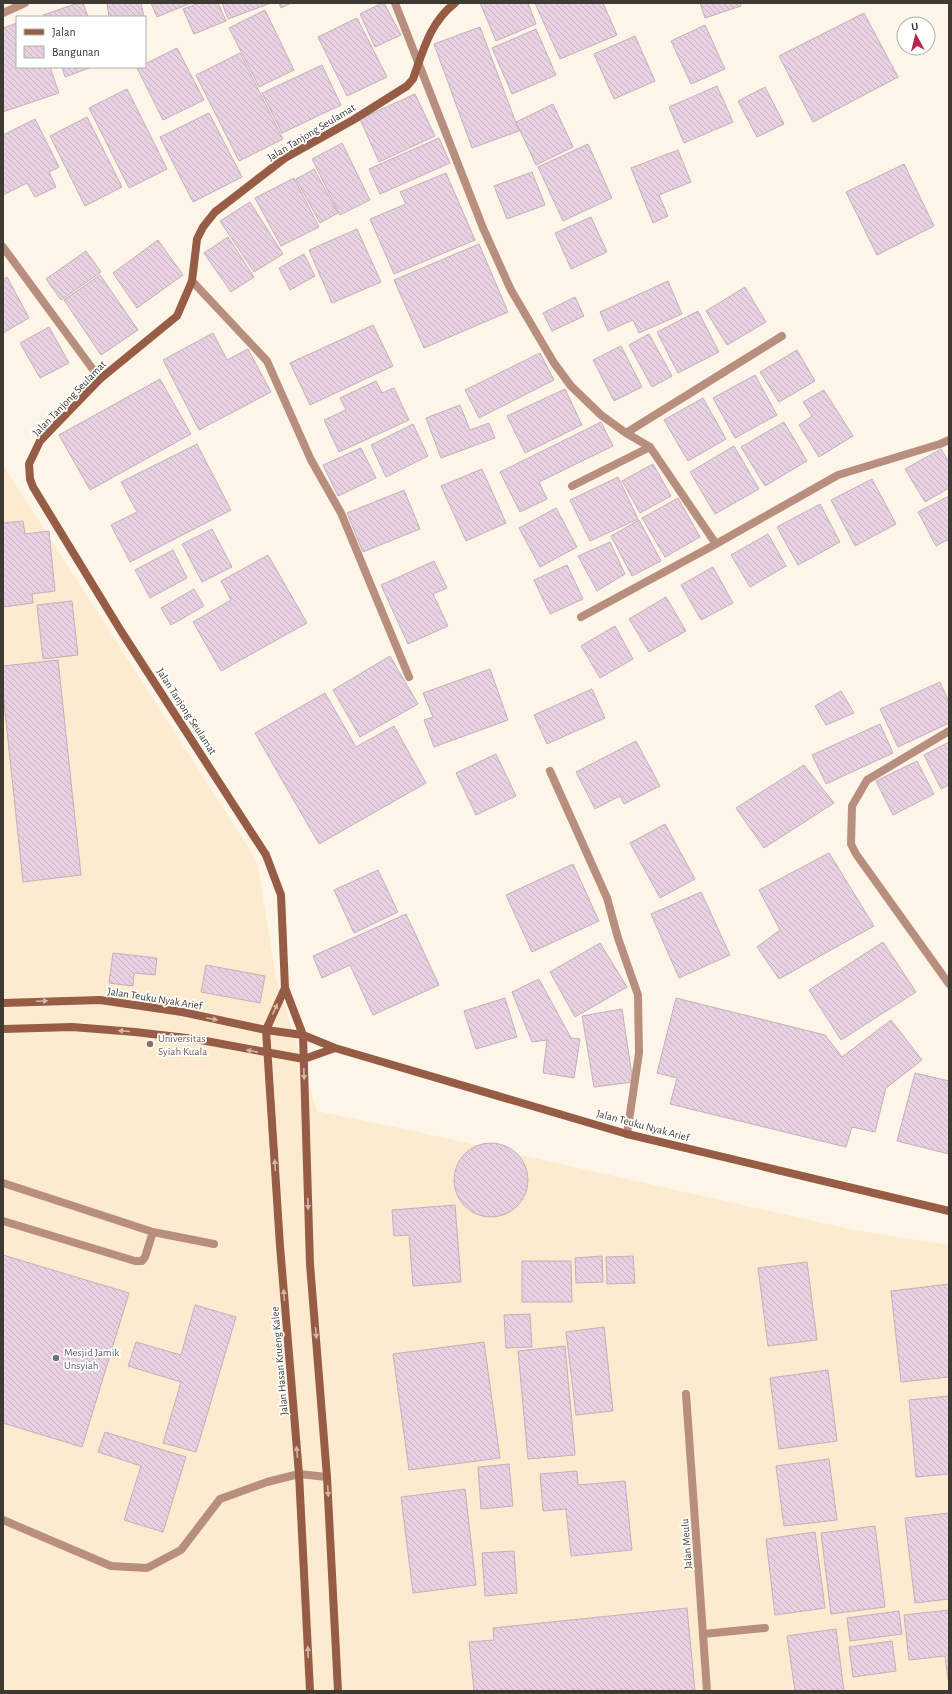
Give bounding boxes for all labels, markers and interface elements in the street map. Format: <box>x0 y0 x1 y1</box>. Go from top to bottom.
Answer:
legend <box>16 16 146 68</box>
north arrow <box>896 16 936 56</box>
text: U <box>911 21 919 32</box>
text: Jalan <box>52 26 76 38</box>
text: Bangunan <box>52 46 100 58</box>
street label: Jalan Tanjong Seulamat <box>265 102 358 163</box>
street label: Jalan Tanjong Seulamat <box>30 358 109 438</box>
street label: Jalan Tanjong Seulamat <box>155 666 219 757</box>
street label: Jalan Teuku Nyak Arief <box>107 986 204 1012</box>
one-way arrow <box>36 997 48 1004</box>
one-way arrow <box>272 1003 279 1015</box>
one-way arrow <box>206 1016 218 1022</box>
one-way arrow <box>118 1028 130 1035</box>
place label: Universitas Syiah Kuala <box>158 1033 207 1057</box>
marker: Universitas Syiah Kuala <box>145 1039 155 1049</box>
one-way arrow <box>246 1047 258 1053</box>
one-way arrow <box>301 1068 308 1080</box>
street label: Jalan Teuku Nyak Arief <box>595 1108 691 1143</box>
one-way arrow <box>272 1158 278 1171</box>
one-way arrow <box>305 1198 311 1211</box>
one-way arrow <box>281 1289 288 1301</box>
street label: Jalan Hasan Krueng Kalee <box>269 1306 290 1416</box>
one-way arrow <box>312 1327 319 1339</box>
place label: Mesjid Jamik Unsyiah <box>64 1347 119 1371</box>
marker: Mesjid Jamik Unsyiah <box>51 1353 61 1363</box>
one-way arrow <box>294 1446 301 1458</box>
one-way arrow <box>325 1485 331 1498</box>
street label: Jalan Meulu <box>679 1518 694 1570</box>
one-way arrow <box>304 1646 311 1658</box>

